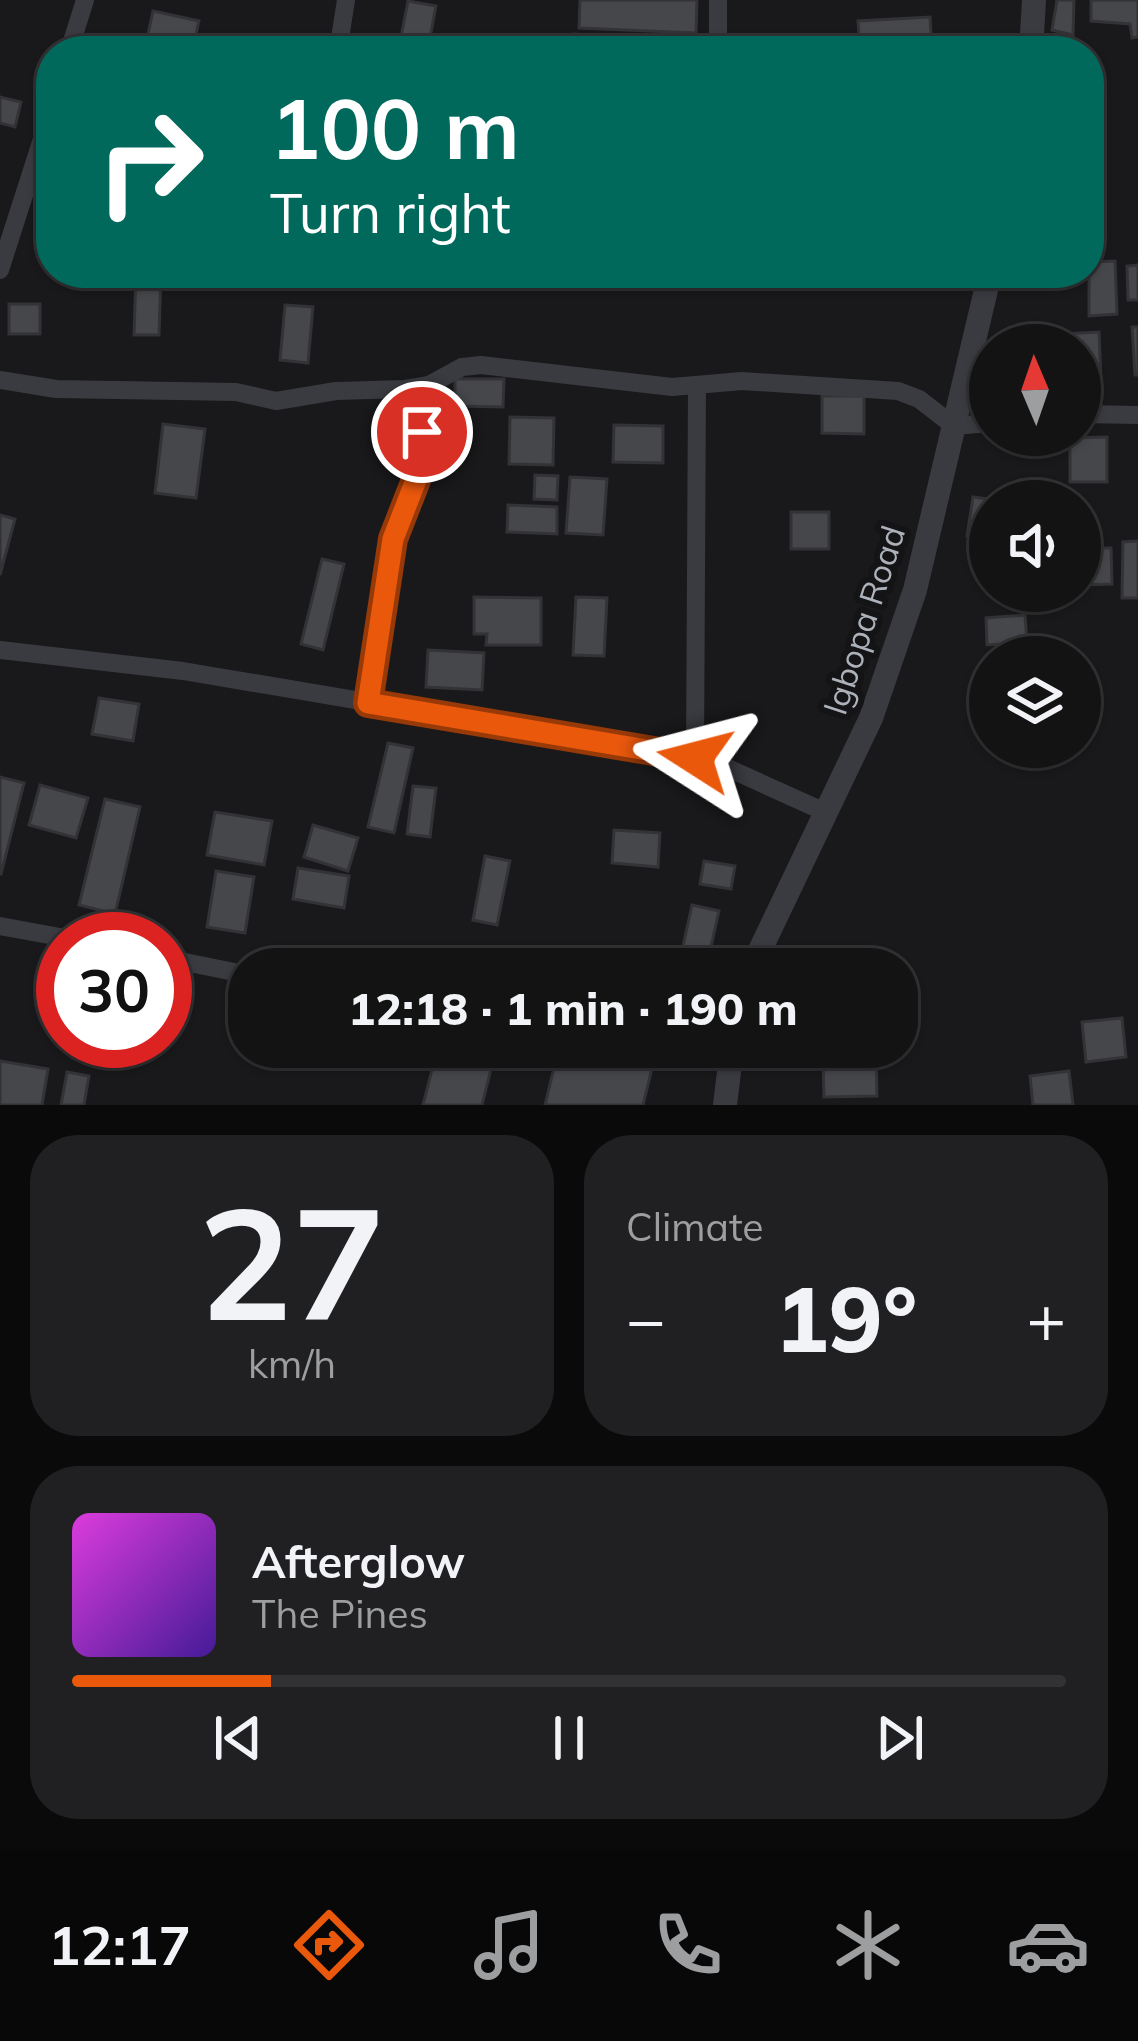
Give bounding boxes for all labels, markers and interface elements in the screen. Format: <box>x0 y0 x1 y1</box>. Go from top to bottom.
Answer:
text: 100 m <box>270 75 520 180</box>
icon: right <box>72 84 228 240</box>
text: Turn right <box>270 179 511 247</box>
north arrow <box>969 324 1101 456</box>
map controls <box>969 324 1101 768</box>
pin <box>371 381 473 483</box>
icon: arrive <box>389 399 455 465</box>
button: sound <box>969 480 1101 612</box>
street label: Igbopa Road <box>814 520 913 719</box>
button: layers <box>969 636 1101 768</box>
position arrow <box>632 695 758 821</box>
speed limit sign: 30 <box>36 912 192 1068</box>
text: 12:18 · 1 min · 190 m <box>348 980 798 1036</box>
text: 27 <box>198 1163 386 1359</box>
text: Climate <box>626 1202 764 1251</box>
text: 19° <box>775 1262 917 1375</box>
text: − <box>626 1277 666 1360</box>
text: + <box>1026 1277 1066 1360</box>
text: km/h <box>248 1339 336 1388</box>
text: Afterglow <box>252 1533 465 1589</box>
text: The Pines <box>252 1589 428 1638</box>
icon: previous <box>205 1705 271 1771</box>
icon: pause <box>536 1705 602 1771</box>
icon: next <box>867 1705 933 1771</box>
icon: directions <box>287 1903 371 1987</box>
icon: music <box>467 1903 551 1987</box>
icon: phone <box>646 1903 730 1987</box>
icon: climate <box>826 1903 910 1987</box>
icon: car <box>1006 1903 1090 1987</box>
text: 12:17 <box>48 1911 191 1979</box>

